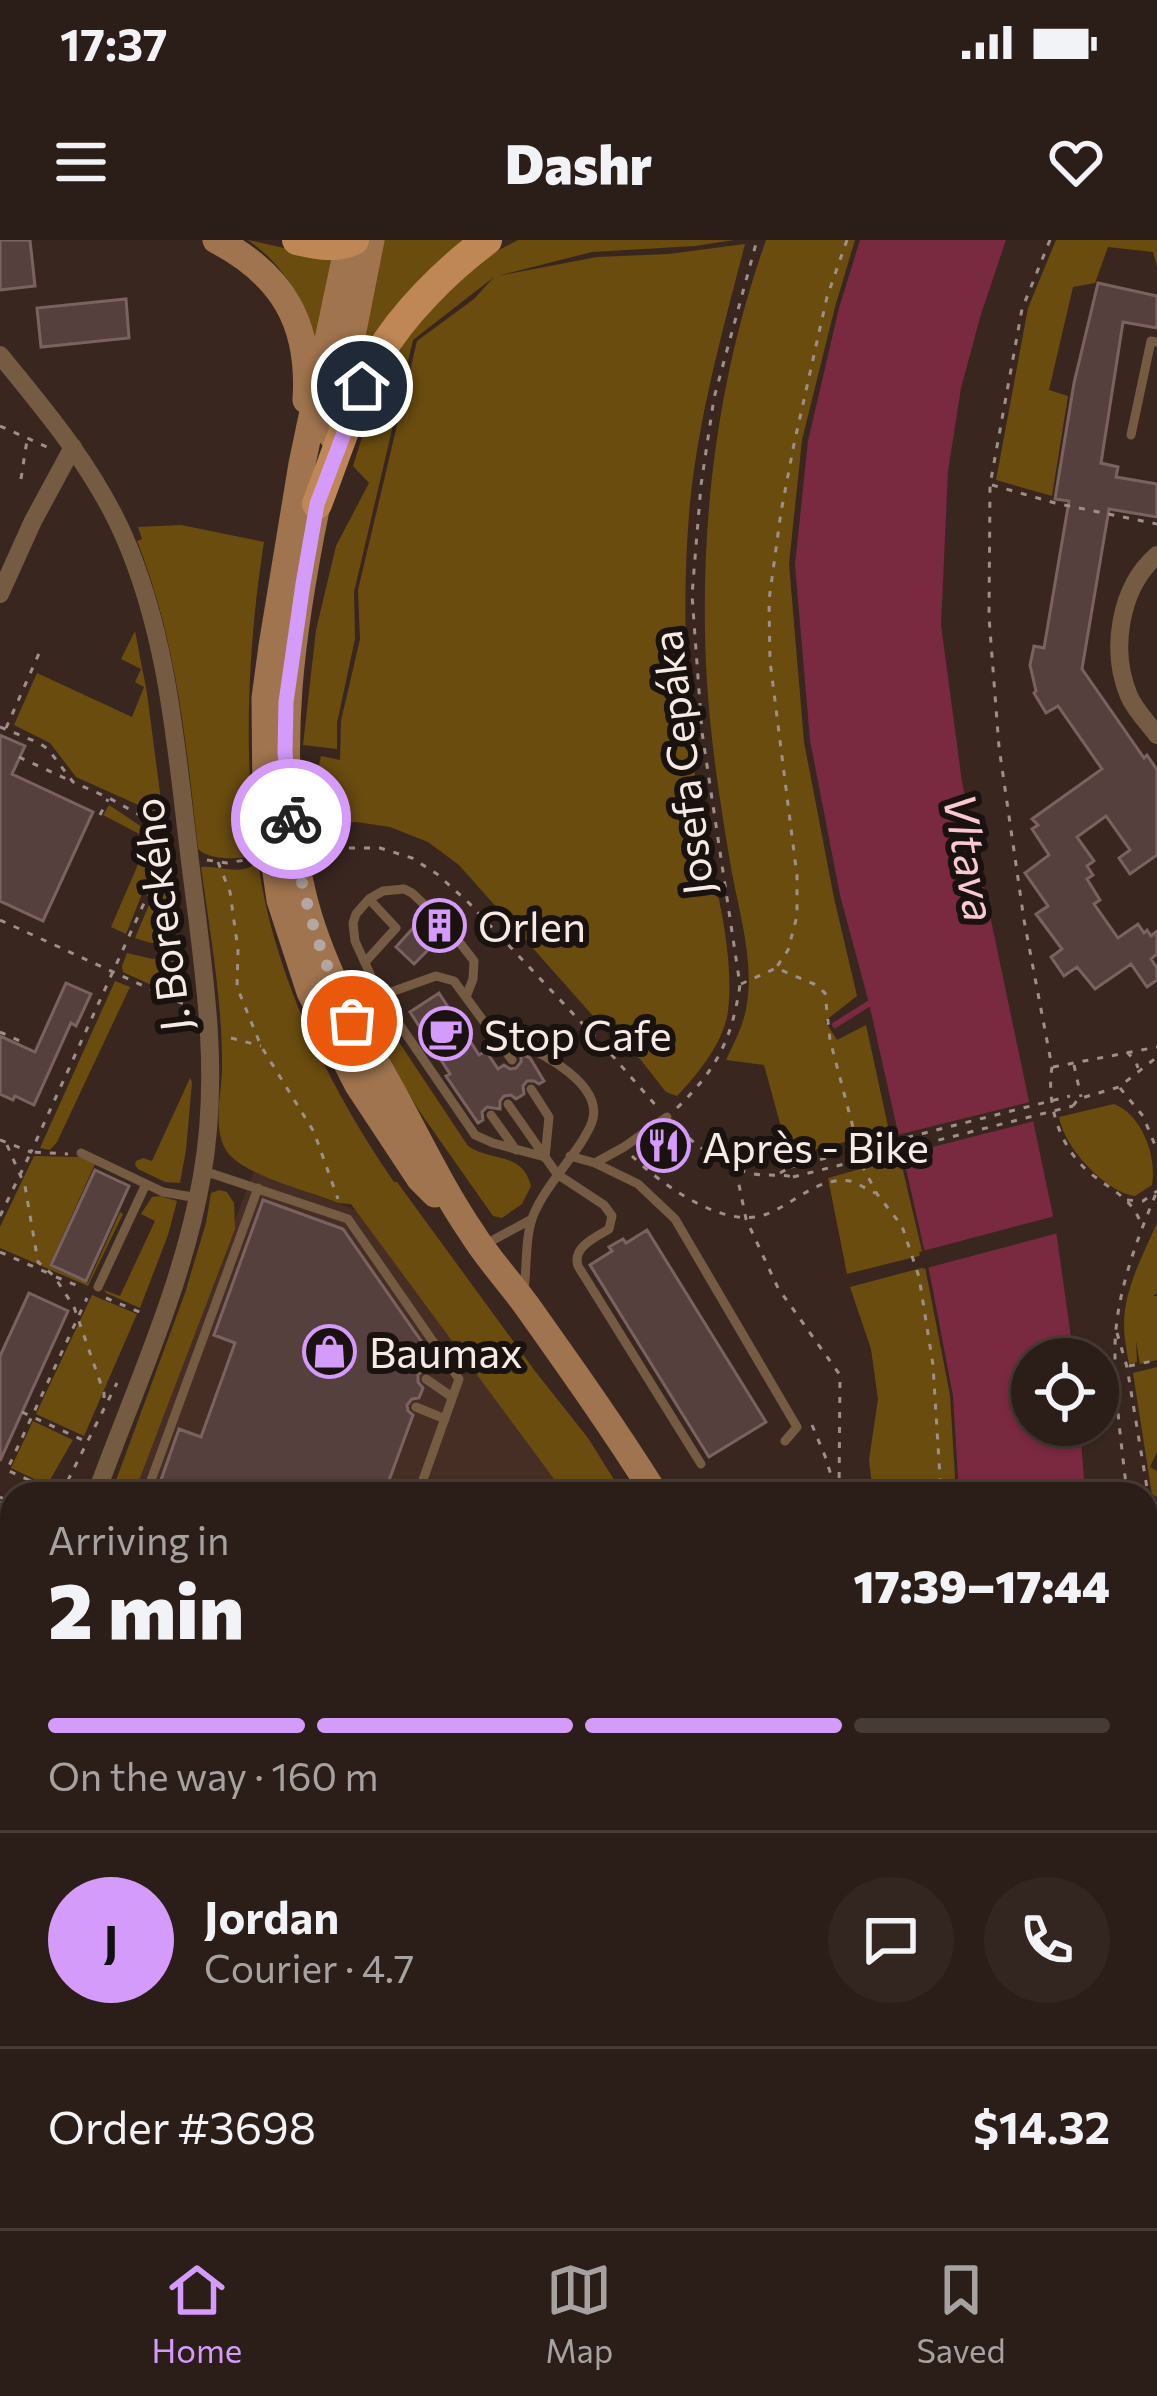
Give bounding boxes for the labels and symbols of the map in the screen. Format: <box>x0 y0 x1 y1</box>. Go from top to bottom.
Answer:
pin <box>311 335 413 437</box>
street label: Josefa Cepáka <box>639 628 723 898</box>
courier <box>231 759 351 879</box>
water label: Vltava <box>934 788 1010 926</box>
street label: J. Boreckého <box>120 795 200 1035</box>
building icon: Orlen <box>411 897 467 953</box>
place label: Orlen <box>478 899 586 951</box>
pin <box>301 970 403 1072</box>
cafe icon: Stop Cafe <box>417 1006 473 1062</box>
place label: Stop Cafe <box>484 1008 672 1060</box>
restaurant icon: Après - Bike <box>635 1118 691 1174</box>
place label: Après - Bike <box>702 1120 929 1172</box>
shop icon: Baumax <box>302 1323 358 1379</box>
place label: Baumax <box>369 1325 523 1377</box>

